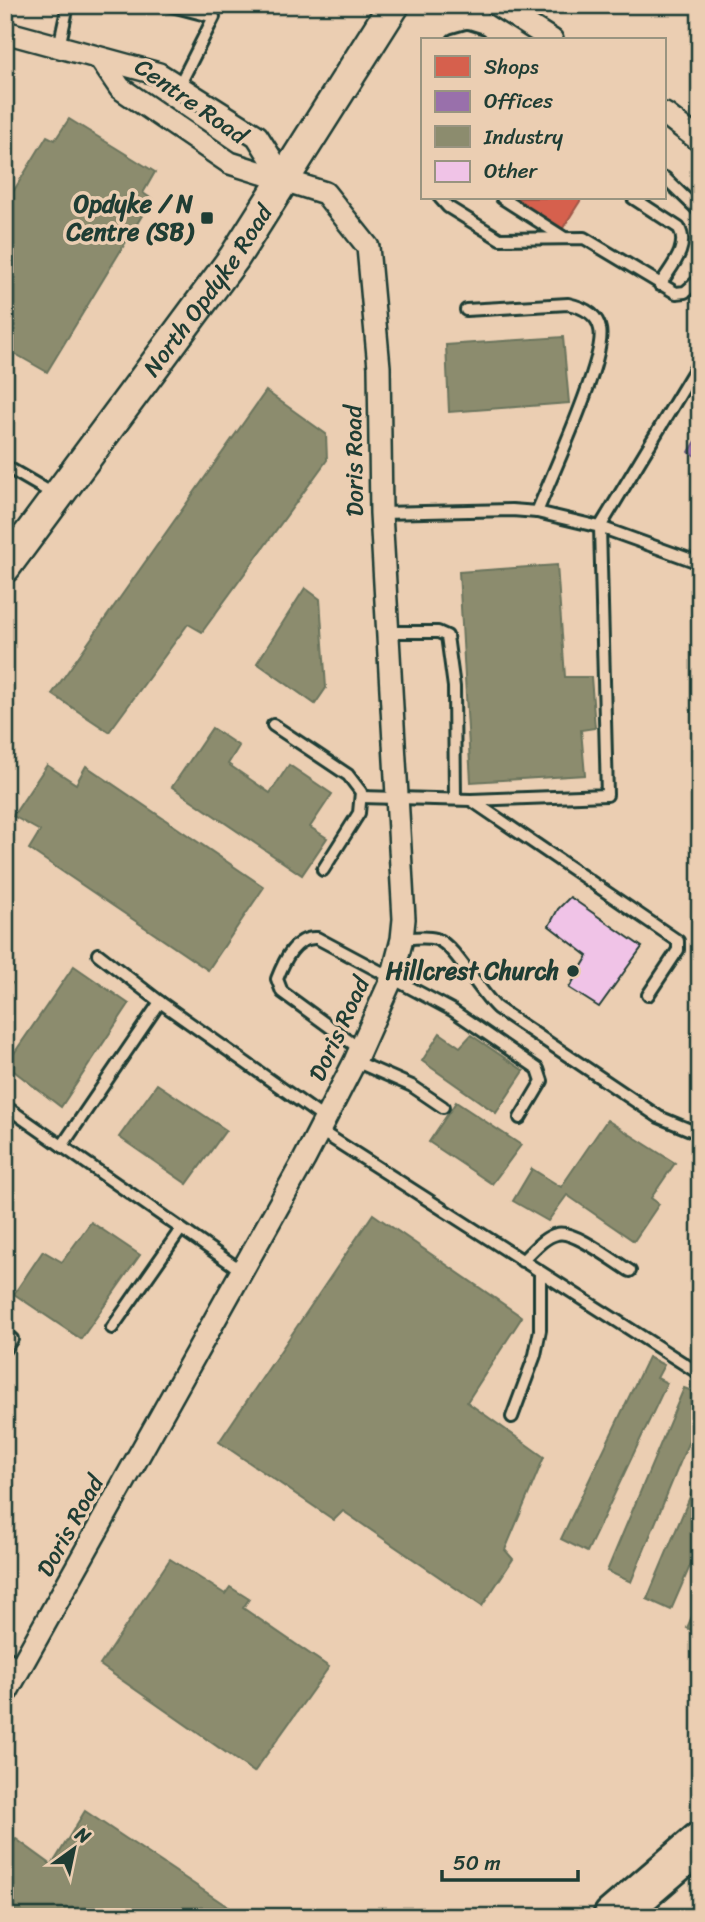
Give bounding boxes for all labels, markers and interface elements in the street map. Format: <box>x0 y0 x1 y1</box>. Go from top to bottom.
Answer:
legend <box>421 38 666 200</box>
street label: Centre Road <box>126 46 258 157</box>
text: Shops <box>484 48 539 86</box>
text: Offices <box>484 82 553 120</box>
text: Industry <box>483 118 563 156</box>
text: Other <box>484 152 539 190</box>
place label: Opdyke / N Centre (SB) <box>65 183 194 253</box>
street label: North Opdyke Road <box>132 195 285 386</box>
marker: Opdyke / N Centre (SB) <box>199 210 215 226</box>
street label: Doris Road <box>332 404 376 517</box>
place label: Hillcrest Church <box>386 950 559 992</box>
marker: Hillcrest Church <box>565 963 581 979</box>
street label: Doris Road <box>296 968 382 1088</box>
street label: Doris Road <box>25 1466 116 1585</box>
north arrow <box>38 1814 108 1884</box>
text: N <box>68 1817 98 1853</box>
scale bar <box>442 1838 579 1882</box>
text: 50 m <box>453 1844 501 1882</box>

